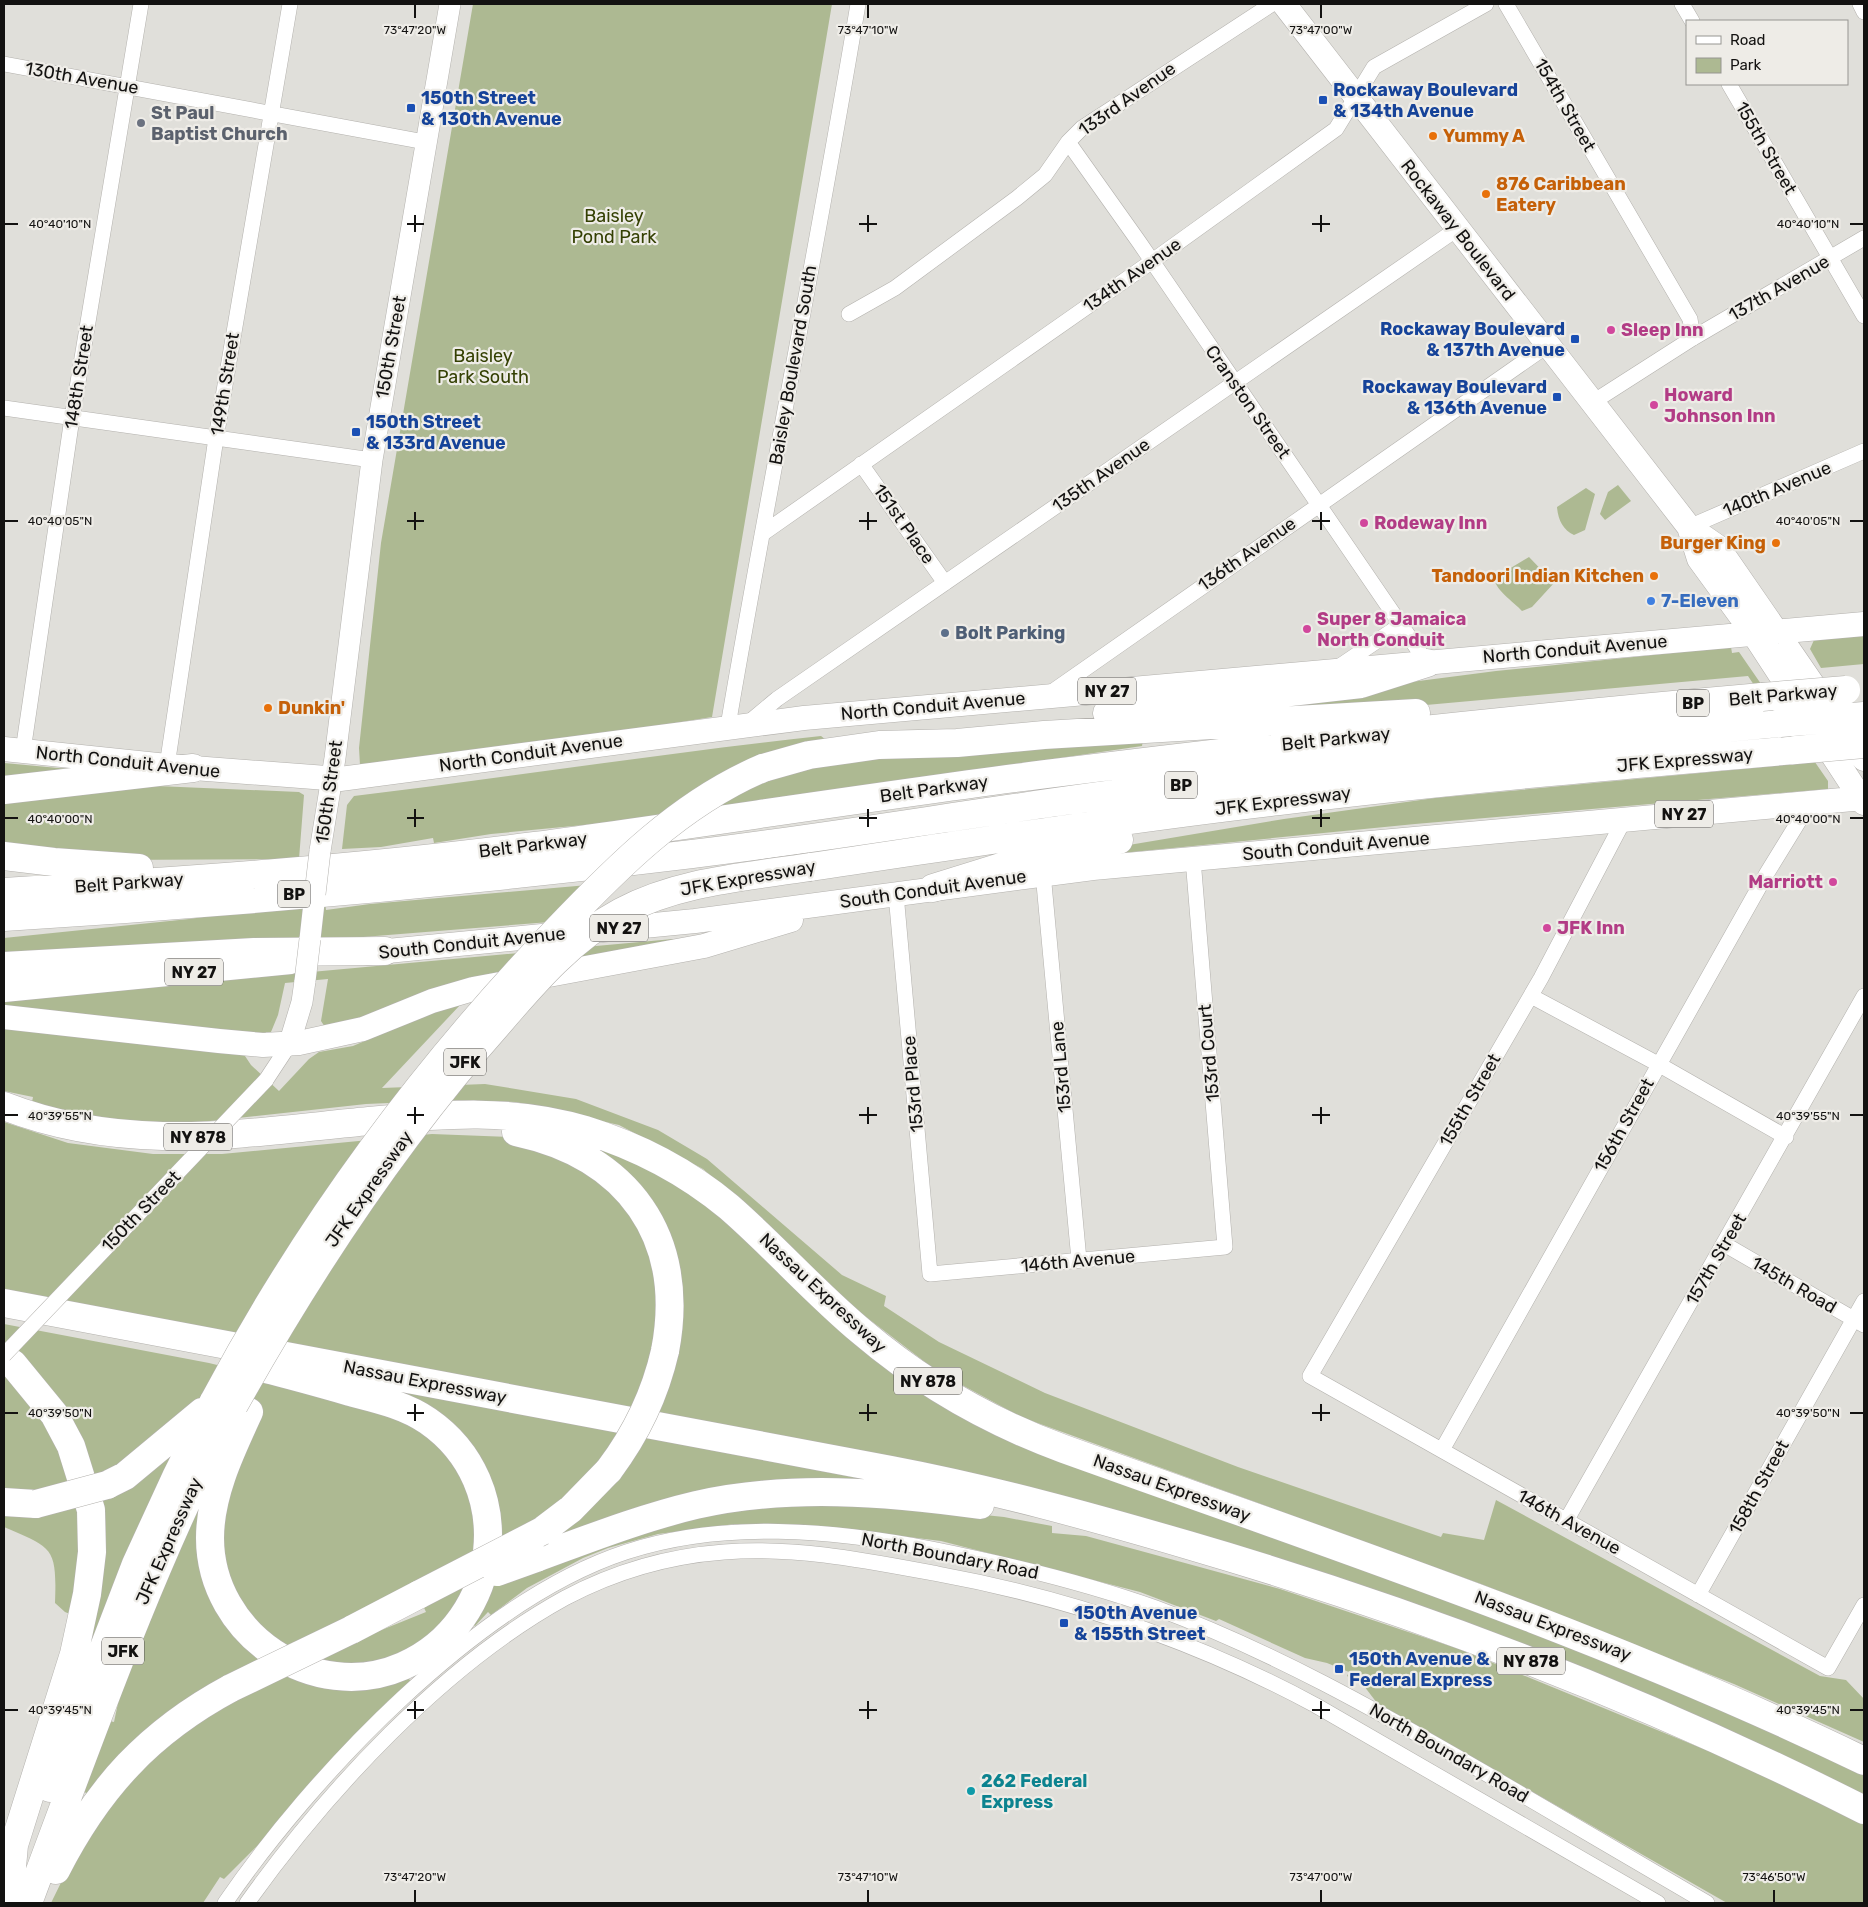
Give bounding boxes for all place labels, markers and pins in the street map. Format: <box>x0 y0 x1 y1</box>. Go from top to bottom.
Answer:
place label: Rockaway Boulevard & 134th Avenue <box>1333 79 1518 122</box>
place label: 150th Street & 130th Avenue <box>421 87 562 130</box>
marker: Rockaway Boulevard & 134th Avenue <box>1317 94 1329 106</box>
place label: St Paul Baptist Church <box>151 102 288 145</box>
marker: 150th Street & 130th Avenue <box>405 102 417 114</box>
marker: St Paul Baptist Church <box>135 117 147 129</box>
place label: Yummy A <box>1443 125 1525 147</box>
marker: Yummy A <box>1427 130 1439 142</box>
place label: 876 Caribbean Eatery <box>1496 173 1626 216</box>
marker: 876 Caribbean Eatery <box>1480 188 1492 200</box>
place label: Rockaway Boulevard & 137th Avenue <box>1380 318 1565 361</box>
place label: Sleep Inn <box>1621 319 1704 341</box>
marker: Sleep Inn <box>1605 324 1617 336</box>
marker: Rockaway Boulevard & 137th Avenue <box>1569 333 1581 345</box>
place label: Rockaway Boulevard & 136th Avenue <box>1362 376 1547 419</box>
place label: Howard Johnson Inn <box>1664 384 1776 427</box>
marker: Rockaway Boulevard & 136th Avenue <box>1551 391 1563 403</box>
marker: Howard Johnson Inn <box>1648 399 1660 411</box>
place label: 150th Street & 133rd Avenue <box>366 411 506 454</box>
marker: 150th Street & 133rd Avenue <box>350 426 362 438</box>
place label: Rodeway Inn <box>1374 512 1487 534</box>
marker: Rodeway Inn <box>1358 517 1370 529</box>
place label: Burger King <box>1660 532 1766 554</box>
marker: Burger King <box>1770 537 1782 549</box>
place label: Tandoori Indian Kitchen <box>1432 565 1644 587</box>
marker: Tandoori Indian Kitchen <box>1648 570 1660 582</box>
place label: 7-Eleven <box>1661 590 1739 612</box>
marker: 7-Eleven <box>1645 595 1657 607</box>
place label: Super 8 Jamaica North Conduit <box>1317 608 1466 651</box>
place label: Bolt Parking <box>955 622 1065 644</box>
marker: Super 8 Jamaica North Conduit <box>1301 623 1313 635</box>
marker: Bolt Parking <box>939 627 951 639</box>
place label: Dunkin' <box>278 697 345 719</box>
marker: Dunkin' <box>262 702 274 714</box>
place label: Marriott <box>1748 871 1823 893</box>
marker: Marriott <box>1827 876 1839 888</box>
place label: JFK Inn <box>1557 917 1625 939</box>
marker: JFK Inn <box>1541 922 1553 934</box>
place label: 150th Avenue & 155th Street <box>1074 1602 1206 1645</box>
marker: 150th Avenue & 155th Street <box>1058 1617 1070 1629</box>
place label: 150th Avenue & Federal Express <box>1349 1648 1492 1691</box>
marker: 150th Avenue & Federal Express <box>1333 1663 1345 1675</box>
place label: 262 Federal Express <box>981 1770 1087 1813</box>
marker: 262 Federal Express <box>965 1785 977 1797</box>

